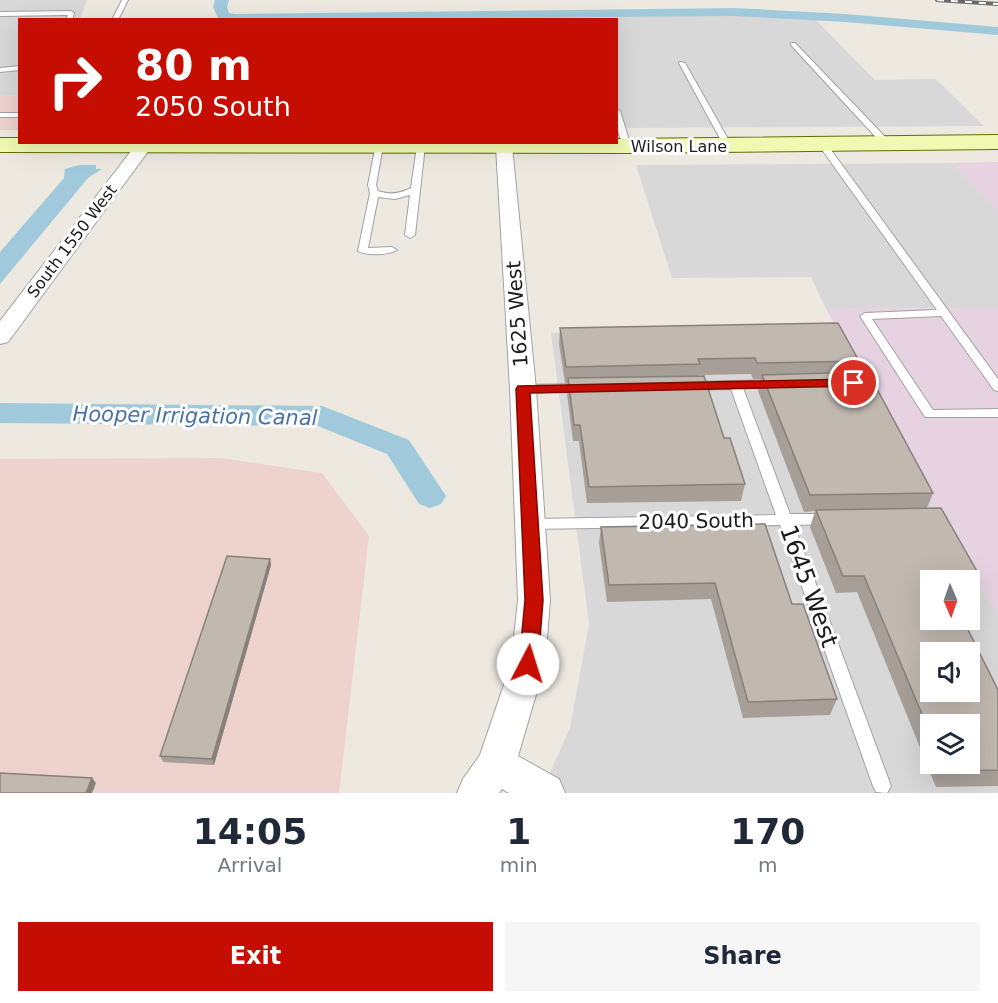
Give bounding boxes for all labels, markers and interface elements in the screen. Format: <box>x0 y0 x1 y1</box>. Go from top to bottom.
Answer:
text: 80 m <box>135 41 252 90</box>
icon: right <box>36 42 114 120</box>
text: 2050 South <box>135 91 291 122</box>
street label: Wilson Lane <box>631 137 727 156</box>
street label: South 1550 West <box>23 181 121 301</box>
street label: 1625 West <box>501 260 533 368</box>
pin <box>828 357 879 408</box>
icon: arrive <box>837 366 870 399</box>
water label: Hooper Irrigation Canal <box>72 402 318 430</box>
street label: 2040 South <box>638 508 754 534</box>
street label: 1645 West <box>774 521 844 651</box>
north arrow <box>920 570 980 630</box>
map controls <box>920 570 980 774</box>
position arrow <box>496 632 560 696</box>
button: sound <box>920 642 980 702</box>
button: layers <box>920 714 980 774</box>
text: 14:05 <box>193 811 307 852</box>
text: 1 <box>506 811 531 852</box>
text: 170 <box>730 811 805 852</box>
text: Arrival <box>217 853 282 877</box>
text: min <box>500 853 538 877</box>
text: m <box>758 853 778 877</box>
button: Exit <box>18 922 493 991</box>
button: Share <box>505 922 980 991</box>

